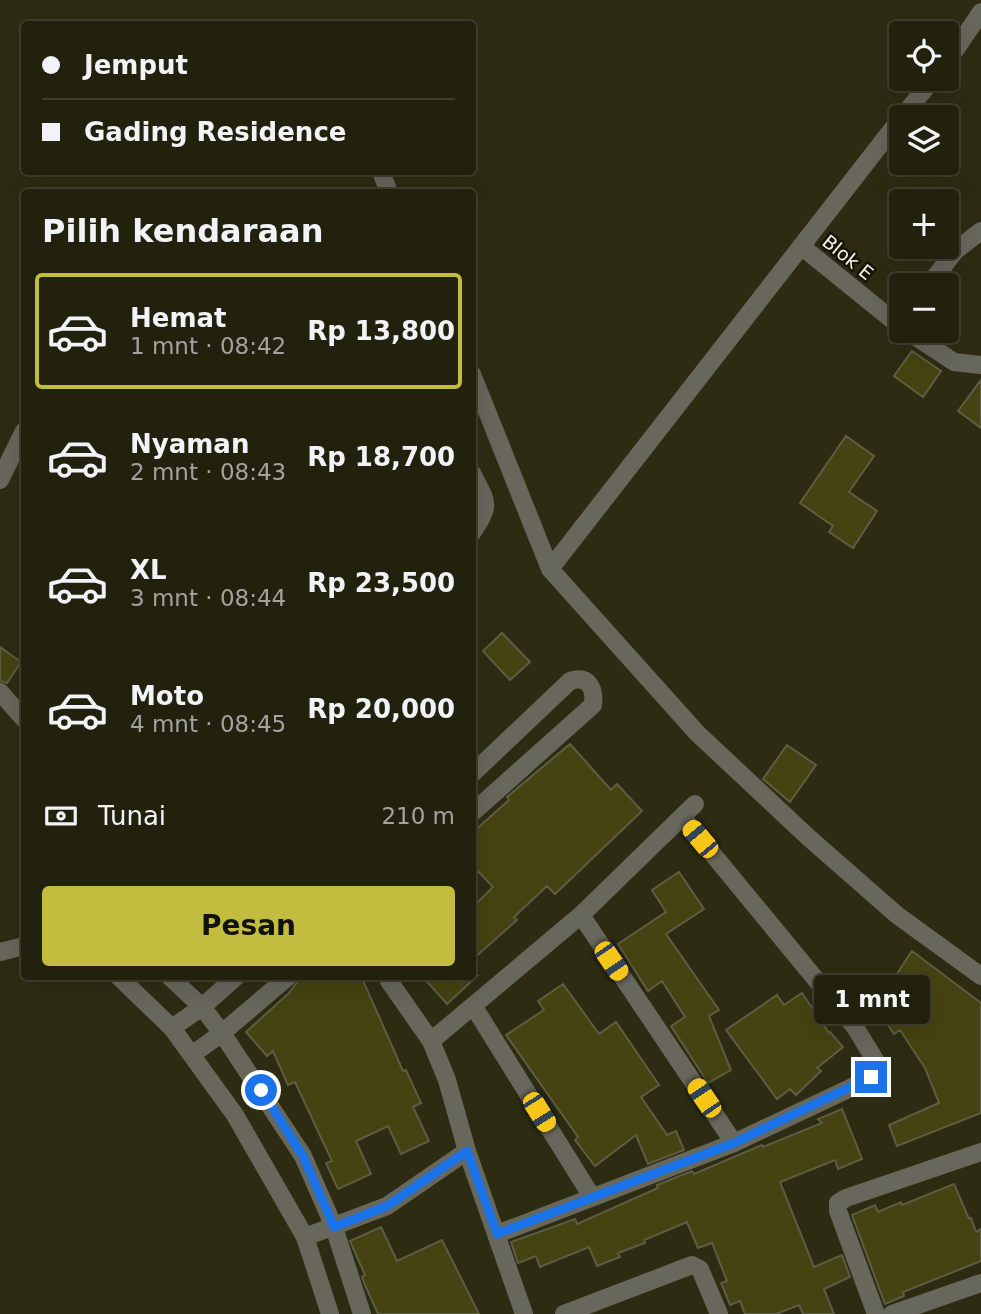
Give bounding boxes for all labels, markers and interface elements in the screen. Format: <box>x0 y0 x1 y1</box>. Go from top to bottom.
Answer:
map controls <box>889 21 959 343</box>
button: locate <box>889 21 959 91</box>
text: Jemput <box>84 50 188 80</box>
button: layers <box>889 105 959 175</box>
text: Gading Residence <box>84 117 346 147</box>
button: + <box>889 189 959 259</box>
text: Pilih kendaraan <box>42 212 323 250</box>
street label: Blok E <box>818 230 878 284</box>
button: − <box>889 273 959 343</box>
icon: car <box>46 300 109 363</box>
text: Hemat <box>130 303 226 333</box>
text: Rp 13,800 <box>307 316 455 346</box>
text: 1 mnt · 08:42 <box>130 333 286 359</box>
icon: car <box>46 426 109 489</box>
text: Nyaman <box>130 429 249 459</box>
text: Rp 18,700 <box>307 442 455 472</box>
text: 2 mnt · 08:43 <box>130 459 286 485</box>
icon: car <box>46 552 109 615</box>
text: XL <box>130 555 167 585</box>
text: Rp 23,500 <box>307 568 455 598</box>
text: 3 mnt · 08:44 <box>130 585 286 611</box>
icon: car <box>46 678 109 741</box>
text: Moto <box>130 681 204 711</box>
text: Rp 20,000 <box>307 694 455 724</box>
text: 4 mnt · 08:45 <box>130 711 286 737</box>
icon: cash <box>42 797 80 835</box>
text: Tunai <box>98 801 166 831</box>
text: 210 m <box>381 803 455 829</box>
car <box>679 816 722 862</box>
button: Pesan <box>42 886 455 966</box>
car <box>591 938 632 984</box>
callout: 1 mnt <box>813 976 929 1024</box>
text: 1 mnt <box>834 986 910 1012</box>
route end <box>855 1061 887 1093</box>
route start <box>245 1074 277 1106</box>
car <box>684 1075 725 1121</box>
car <box>519 1089 560 1135</box>

